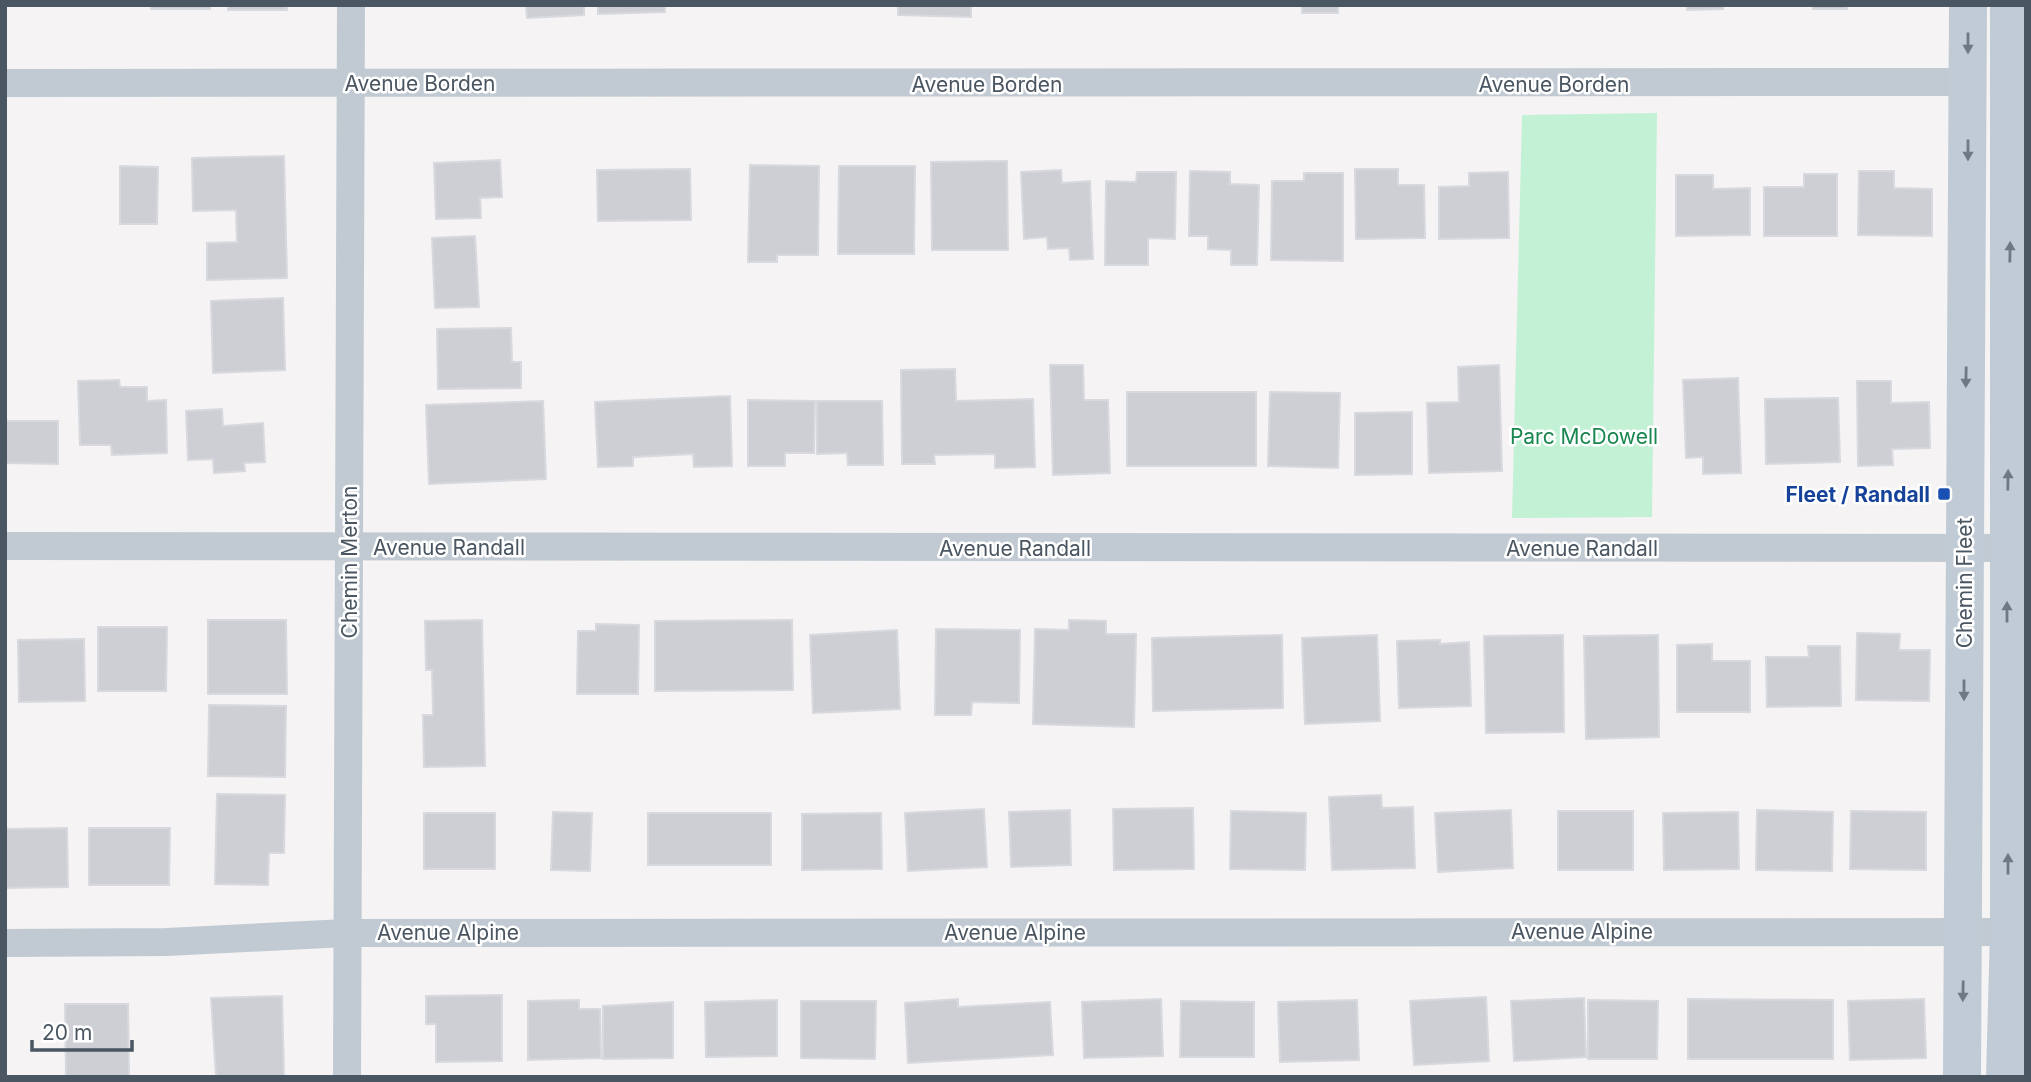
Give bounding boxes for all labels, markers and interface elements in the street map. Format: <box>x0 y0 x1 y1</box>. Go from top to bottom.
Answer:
one-way arrow <box>1962 33 1974 55</box>
street label: Avenue Borden <box>344 71 496 96</box>
street label: Avenue Borden <box>911 72 1063 97</box>
street label: Avenue Borden <box>1478 72 1630 97</box>
one-way arrow <box>1962 139 1974 161</box>
one-way arrow <box>2004 241 2016 263</box>
one-way arrow <box>1960 367 1972 389</box>
park label: Parc McDowell <box>1510 424 1658 449</box>
one-way arrow <box>2002 468 2014 490</box>
place label: Fleet / Randall <box>1785 482 1930 507</box>
street label: Chemin Merton <box>337 486 362 638</box>
marker: Fleet / Randall <box>1936 486 1952 502</box>
street label: Chemin Fleet <box>1952 518 1977 648</box>
street label: Avenue Randall <box>373 535 525 560</box>
street label: Avenue Randall <box>939 536 1091 561</box>
street label: Avenue Randall <box>1506 536 1658 561</box>
one-way arrow <box>2001 600 2013 622</box>
one-way arrow <box>1958 679 1970 701</box>
one-way arrow <box>2002 852 2014 874</box>
street label: Avenue Alpine <box>1511 919 1653 944</box>
street label: Avenue Alpine <box>377 920 519 945</box>
street label: Avenue Alpine <box>944 920 1086 945</box>
one-way arrow <box>1957 980 1969 1002</box>
scale bar <box>32 1009 131 1052</box>
text: 20 m <box>42 1020 92 1045</box>

